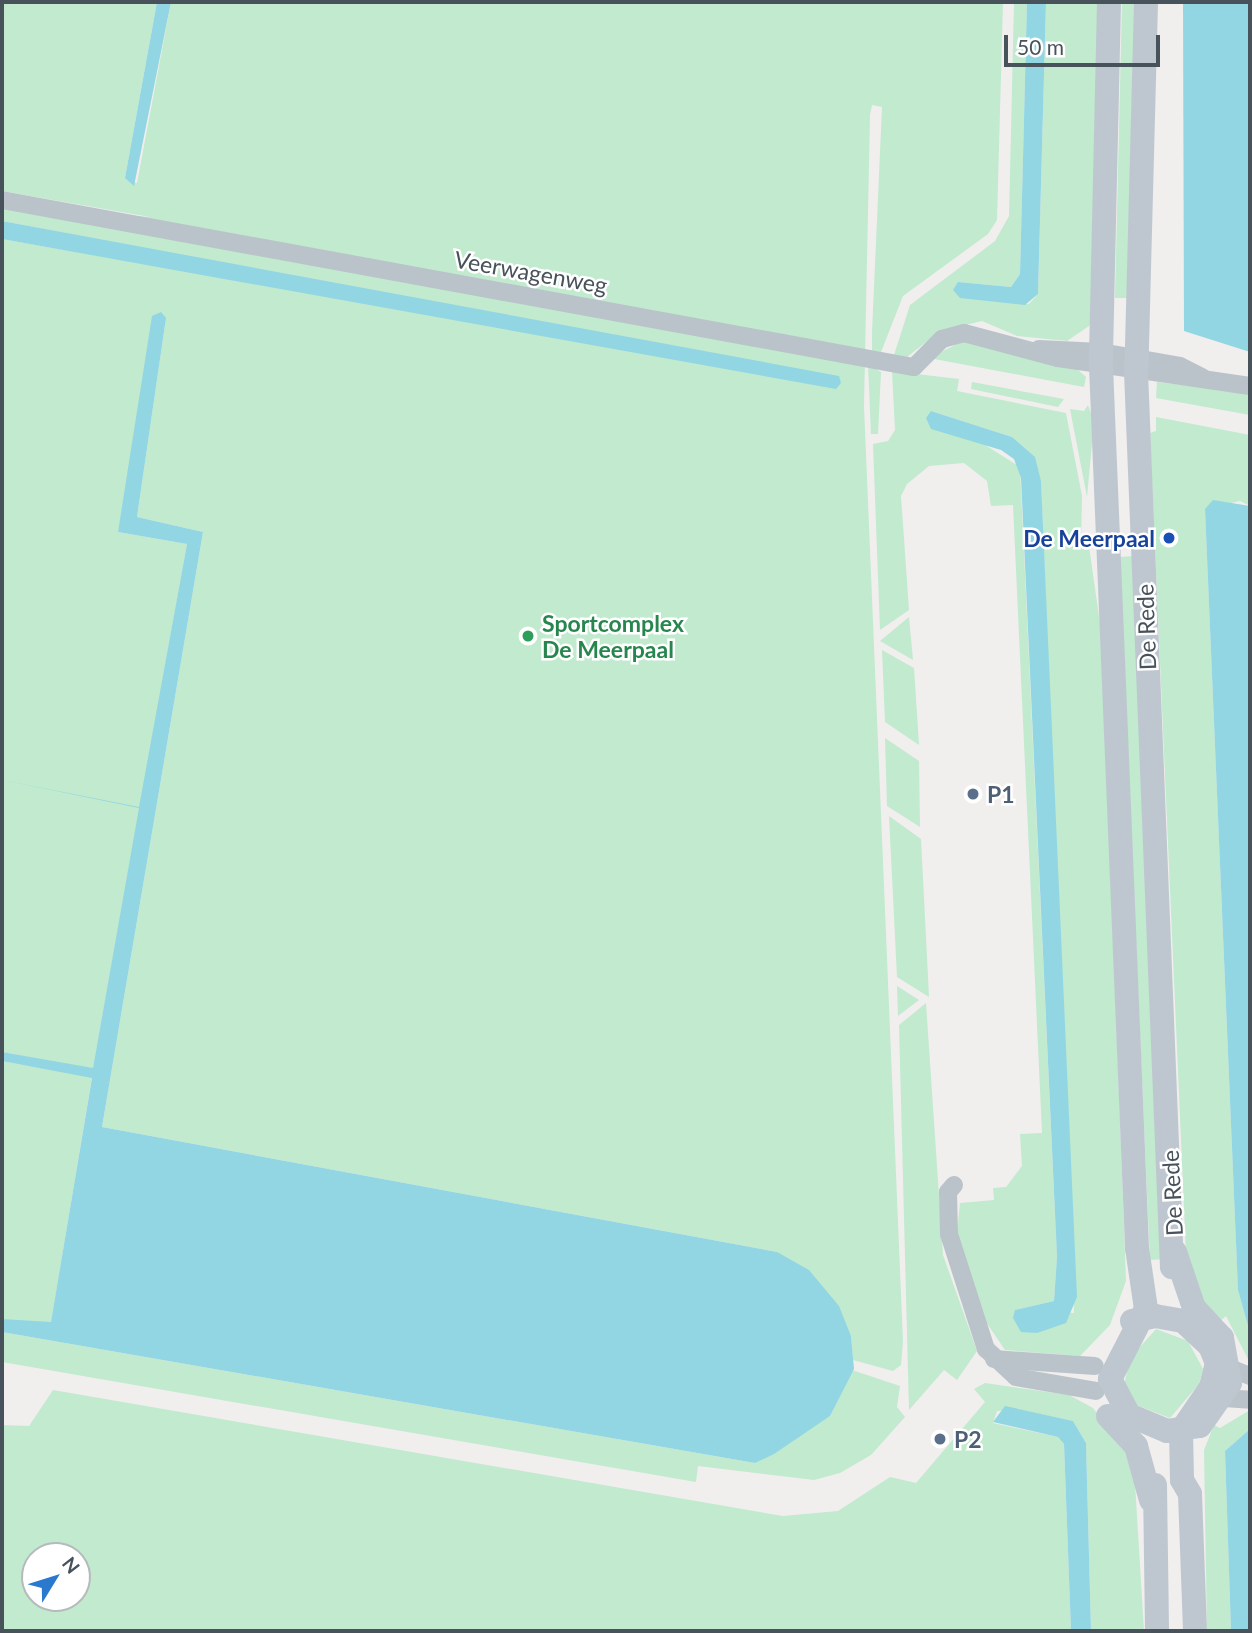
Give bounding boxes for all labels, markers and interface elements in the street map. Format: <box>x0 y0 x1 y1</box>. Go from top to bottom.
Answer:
scale bar <box>1007 21 1163 65</box>
text: 50 m <box>1017 34 1064 59</box>
street label: Veerwagenweg <box>452 245 610 299</box>
place label: De Meerpaal <box>1023 524 1155 552</box>
marker: De Meerpaal <box>1161 530 1177 546</box>
street label: De Rede <box>1131 583 1161 671</box>
place label: Sportcomplex De Meerpaal <box>542 609 684 663</box>
marker: Sportcomplex De Meerpaal <box>520 628 536 644</box>
place label: P1 <box>987 780 1015 808</box>
marker: P1 <box>965 786 981 802</box>
street label: De Rede <box>1156 1149 1188 1237</box>
place label: P2 <box>954 1425 982 1453</box>
marker: P2 <box>932 1431 948 1447</box>
north arrow <box>21 1542 91 1612</box>
text: N <box>58 1552 85 1578</box>

